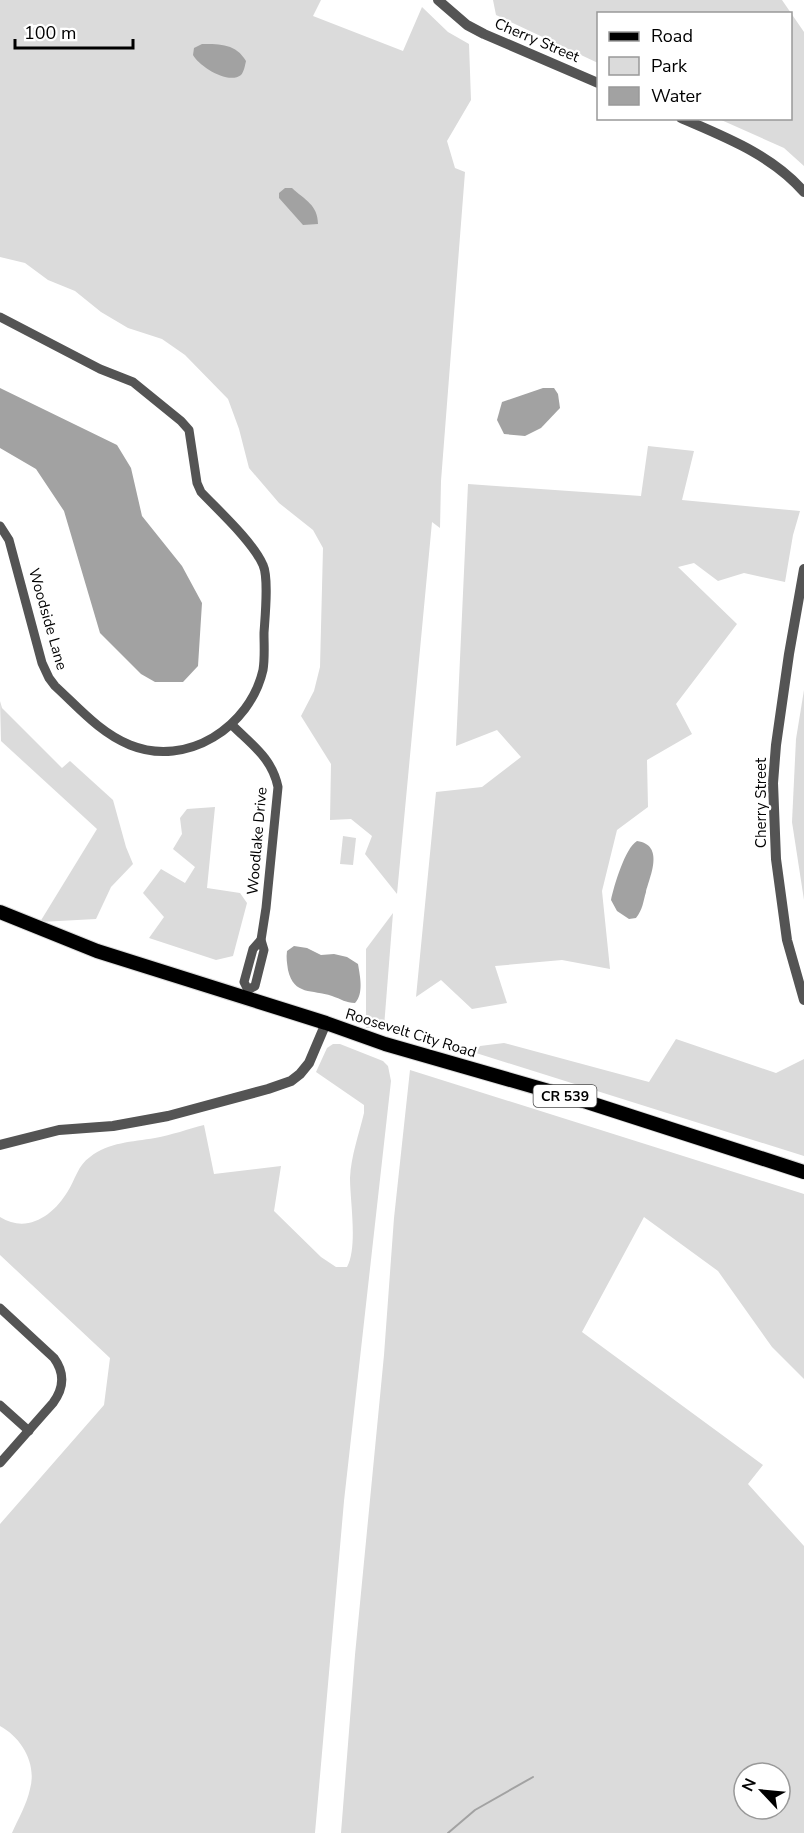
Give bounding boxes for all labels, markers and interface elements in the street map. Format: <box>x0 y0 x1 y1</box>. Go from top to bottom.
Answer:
scale bar <box>15 12 134 50</box>
legend <box>597 12 792 120</box>
street label: Cherry Street <box>492 13 583 67</box>
text: 100 m <box>24 21 76 45</box>
text: Road <box>651 24 693 48</box>
text: Park <box>651 54 688 78</box>
text: Water <box>651 84 702 108</box>
street label: Woodside Lane <box>24 566 72 672</box>
street label: Cherry Street <box>751 757 771 848</box>
street label: Woodlake Drive <box>242 786 272 896</box>
street label: Roosevelt City Road <box>343 1004 479 1062</box>
road number: CR 539 <box>534 1085 596 1107</box>
north arrow <box>732 1761 792 1821</box>
text: N <box>737 1775 762 1795</box>

